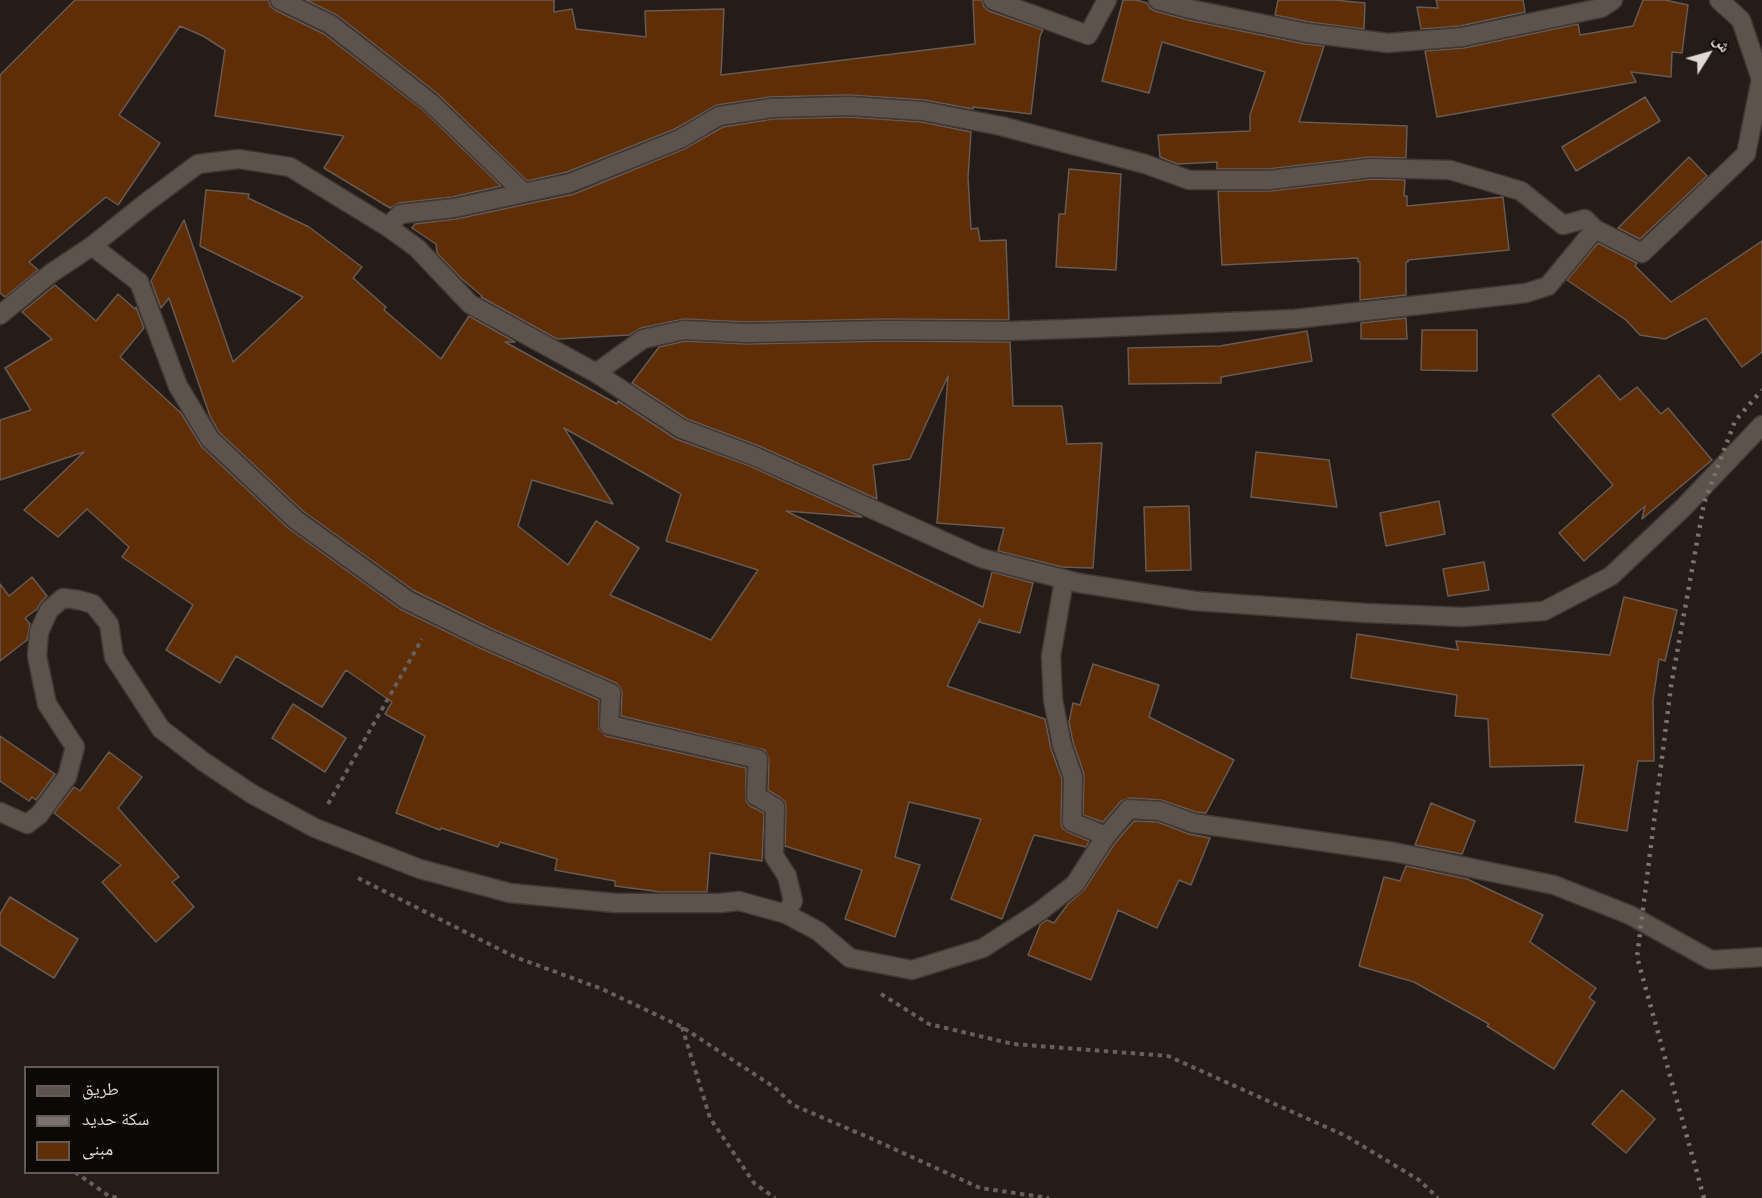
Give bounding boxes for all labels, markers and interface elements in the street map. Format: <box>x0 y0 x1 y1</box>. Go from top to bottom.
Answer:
north arrow <box>1678 24 1738 84</box>
text: ش <box>1709 30 1735 56</box>
legend <box>24 1066 219 1174</box>
text: طريق <box>82 1077 119 1099</box>
text: سكة حديد <box>82 1107 149 1129</box>
text: مبنى <box>82 1137 113 1159</box>

